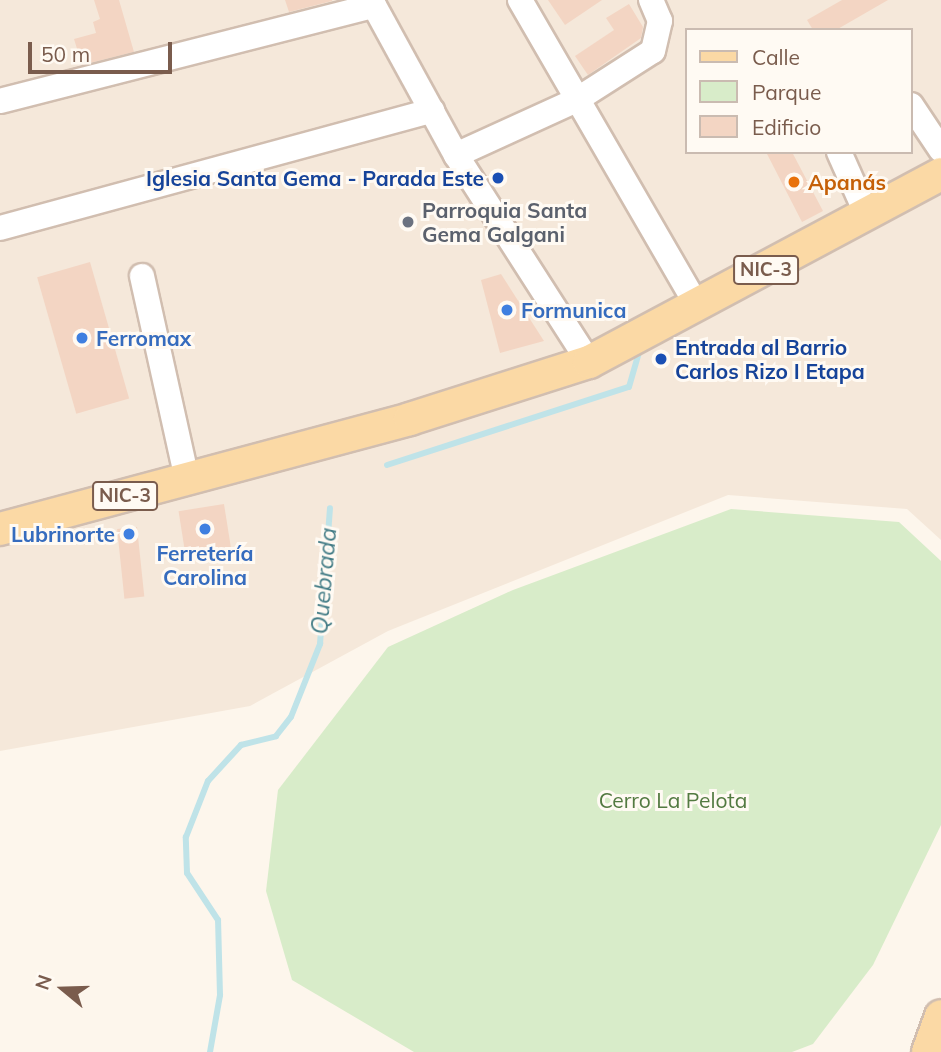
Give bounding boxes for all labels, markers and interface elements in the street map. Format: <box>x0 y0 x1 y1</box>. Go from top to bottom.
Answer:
scale bar <box>32 28 175 72</box>
legend <box>685 28 913 154</box>
text: 50 m <box>41 41 90 67</box>
text: Calle <box>752 44 800 70</box>
text: Parque <box>752 79 821 105</box>
text: Edificio <box>752 114 821 140</box>
place label: Iglesia Santa Gema - Parada Este <box>146 165 484 191</box>
place label: Apanás <box>808 169 886 195</box>
marker: Iglesia Santa Gema - Parada Este <box>490 170 506 186</box>
marker: Apanás <box>786 174 802 190</box>
place label: Parroquia Santa Gema Galgani <box>422 197 587 247</box>
marker: Parroquia Santa Gema Galgani <box>400 214 416 230</box>
road number: NIC-3 <box>733 254 799 286</box>
place label: Formunica <box>521 297 626 323</box>
marker: Formunica <box>499 302 515 318</box>
place label: Ferromax <box>96 325 191 351</box>
marker: Ferromax <box>74 330 90 346</box>
place label: Entrada al Barrio Carlos Rizo I Etapa <box>675 334 865 384</box>
marker: Entrada al Barrio Carlos Rizo I Etapa <box>653 351 669 367</box>
road number: NIC-3 <box>92 481 158 512</box>
place label: Lubrinorte <box>11 521 115 547</box>
marker: Ferretería Carolina <box>197 521 213 537</box>
marker: Lubrinorte <box>121 526 137 542</box>
water label: Quebrada <box>306 527 342 635</box>
place label: Ferretería Carolina <box>156 540 254 590</box>
park label: Cerro La Pelota <box>599 787 747 813</box>
north arrow <box>28 954 98 1024</box>
text: N <box>29 971 57 993</box>

